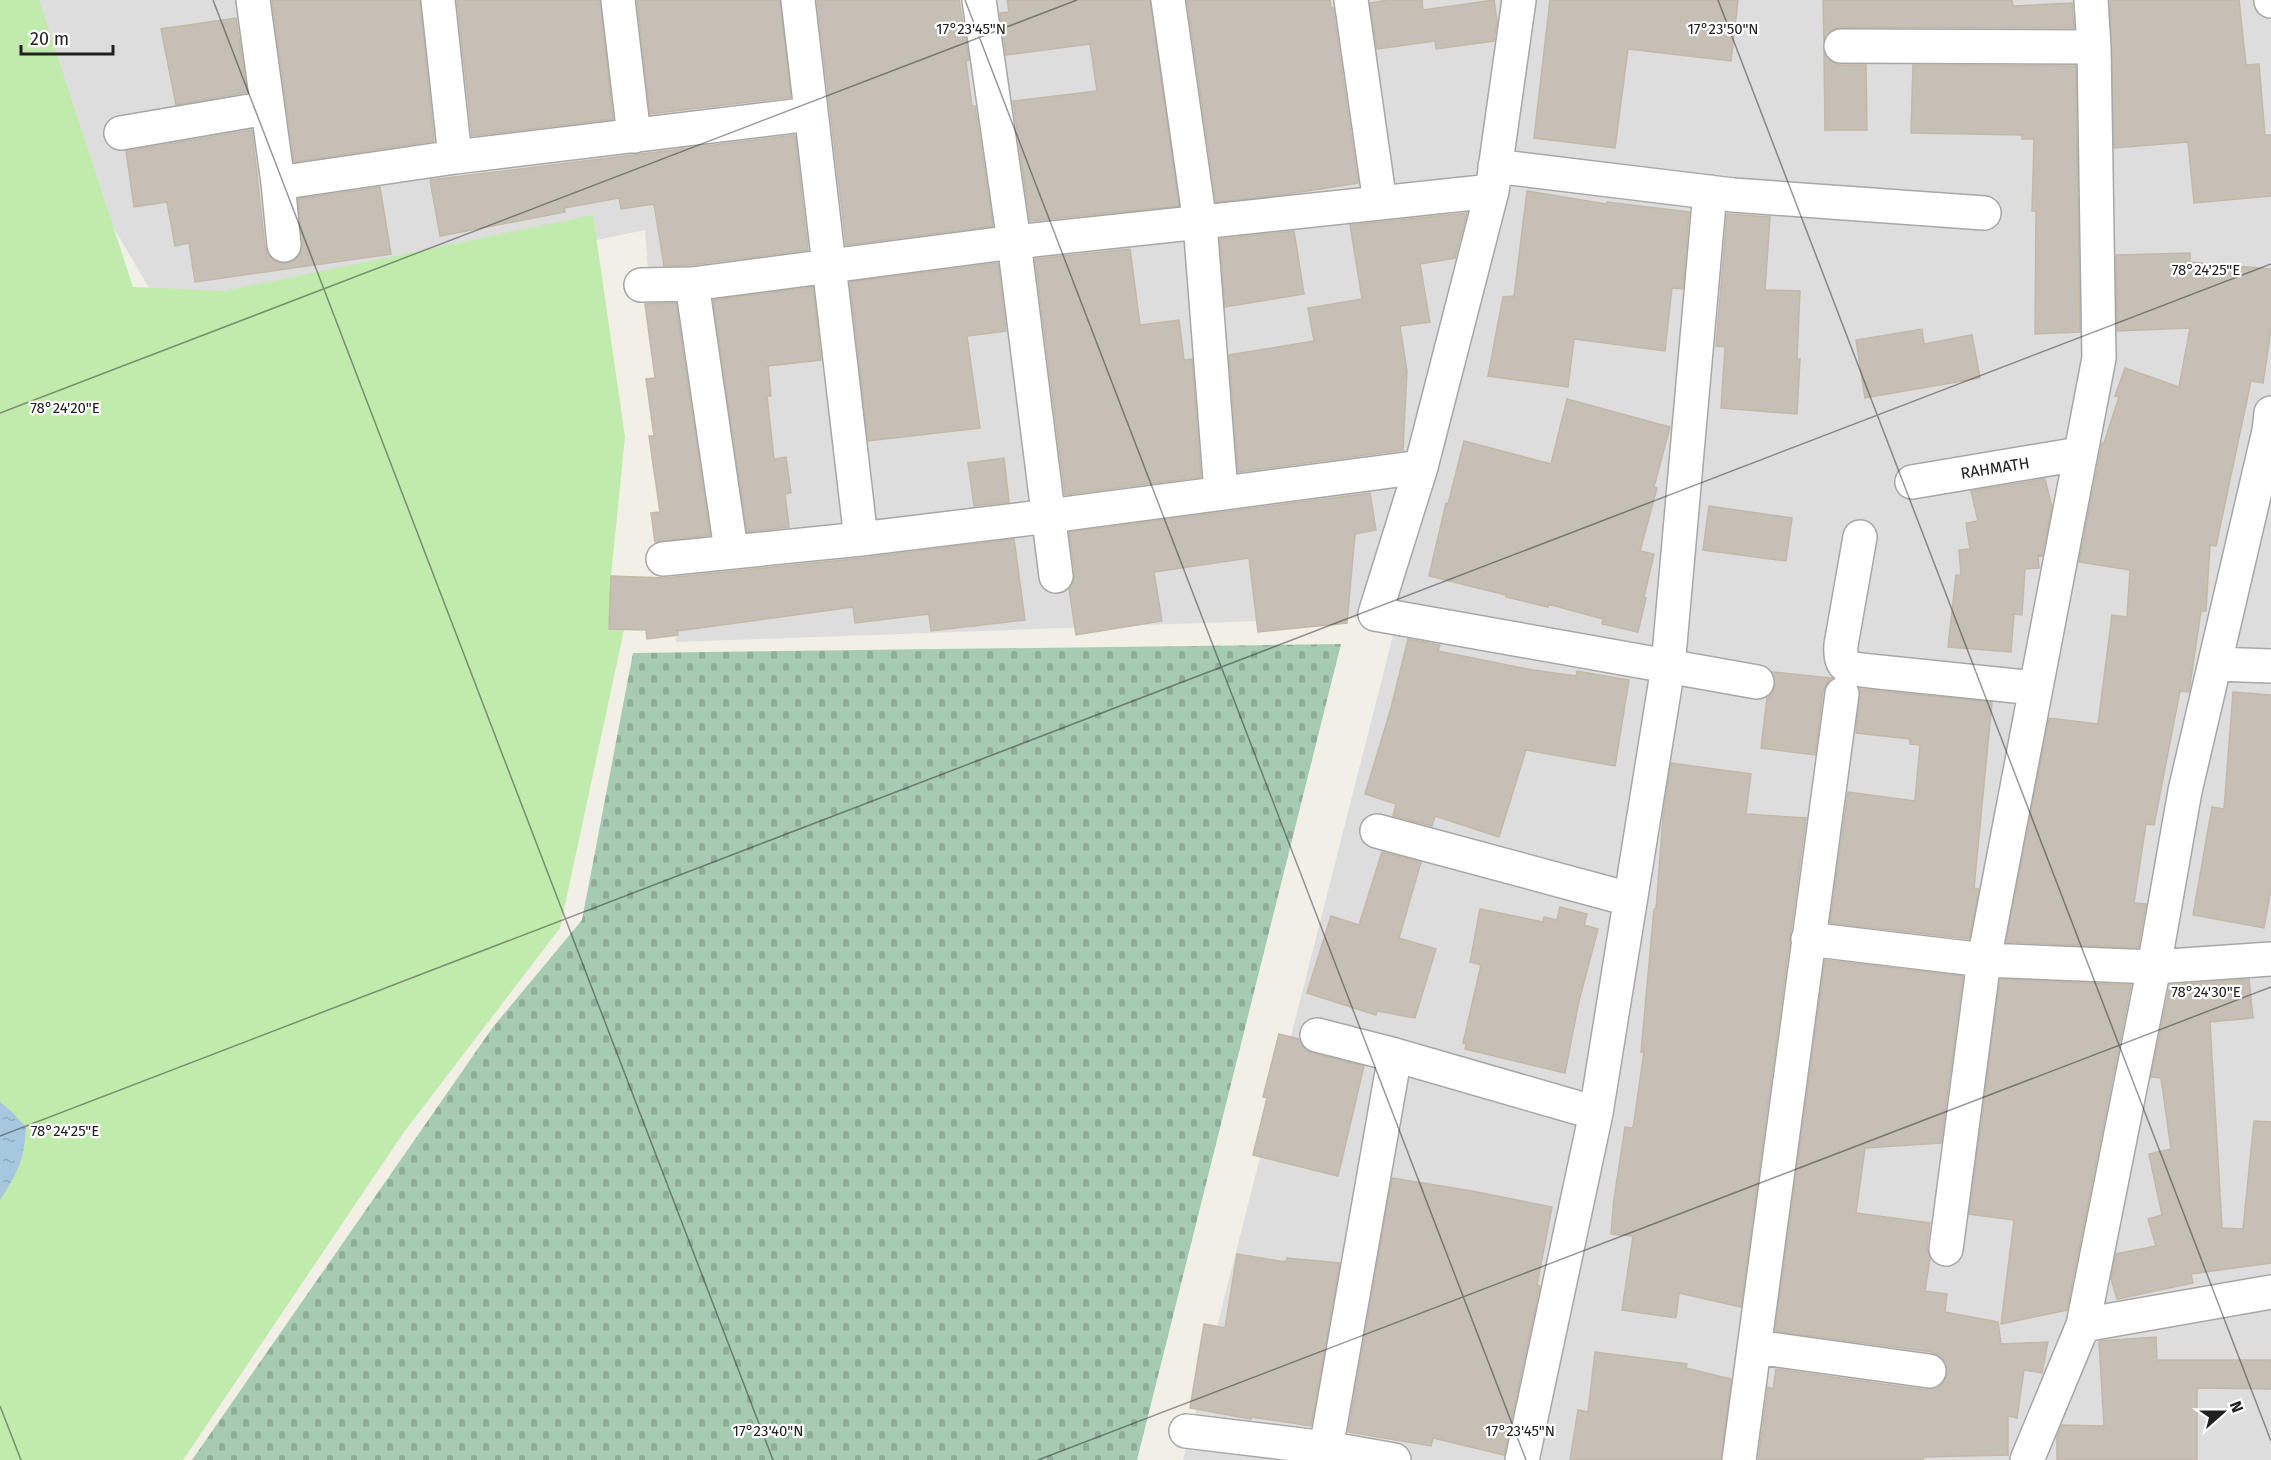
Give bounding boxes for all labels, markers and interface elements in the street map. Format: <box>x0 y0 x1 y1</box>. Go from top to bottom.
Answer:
scale bar <box>21 18 112 56</box>
text: 17°23'45"N <box>936 20 1006 38</box>
text: 17°23'50"N <box>1687 20 1759 38</box>
text: 20 m <box>30 28 69 50</box>
text: 78°24'25"E <box>2172 261 2240 279</box>
text: 78°24'20"E <box>30 399 100 417</box>
street label: RAHMATH <box>1959 453 2031 483</box>
text: 78°24'30"E <box>2171 983 2241 1001</box>
text: 78°24'25"E <box>31 1122 99 1140</box>
north arrow <box>2193 1382 2253 1442</box>
text: N <box>2226 1398 2247 1415</box>
text: 17°23'40"N <box>732 1422 804 1440</box>
text: 17°23'45"N <box>1485 1422 1555 1440</box>

